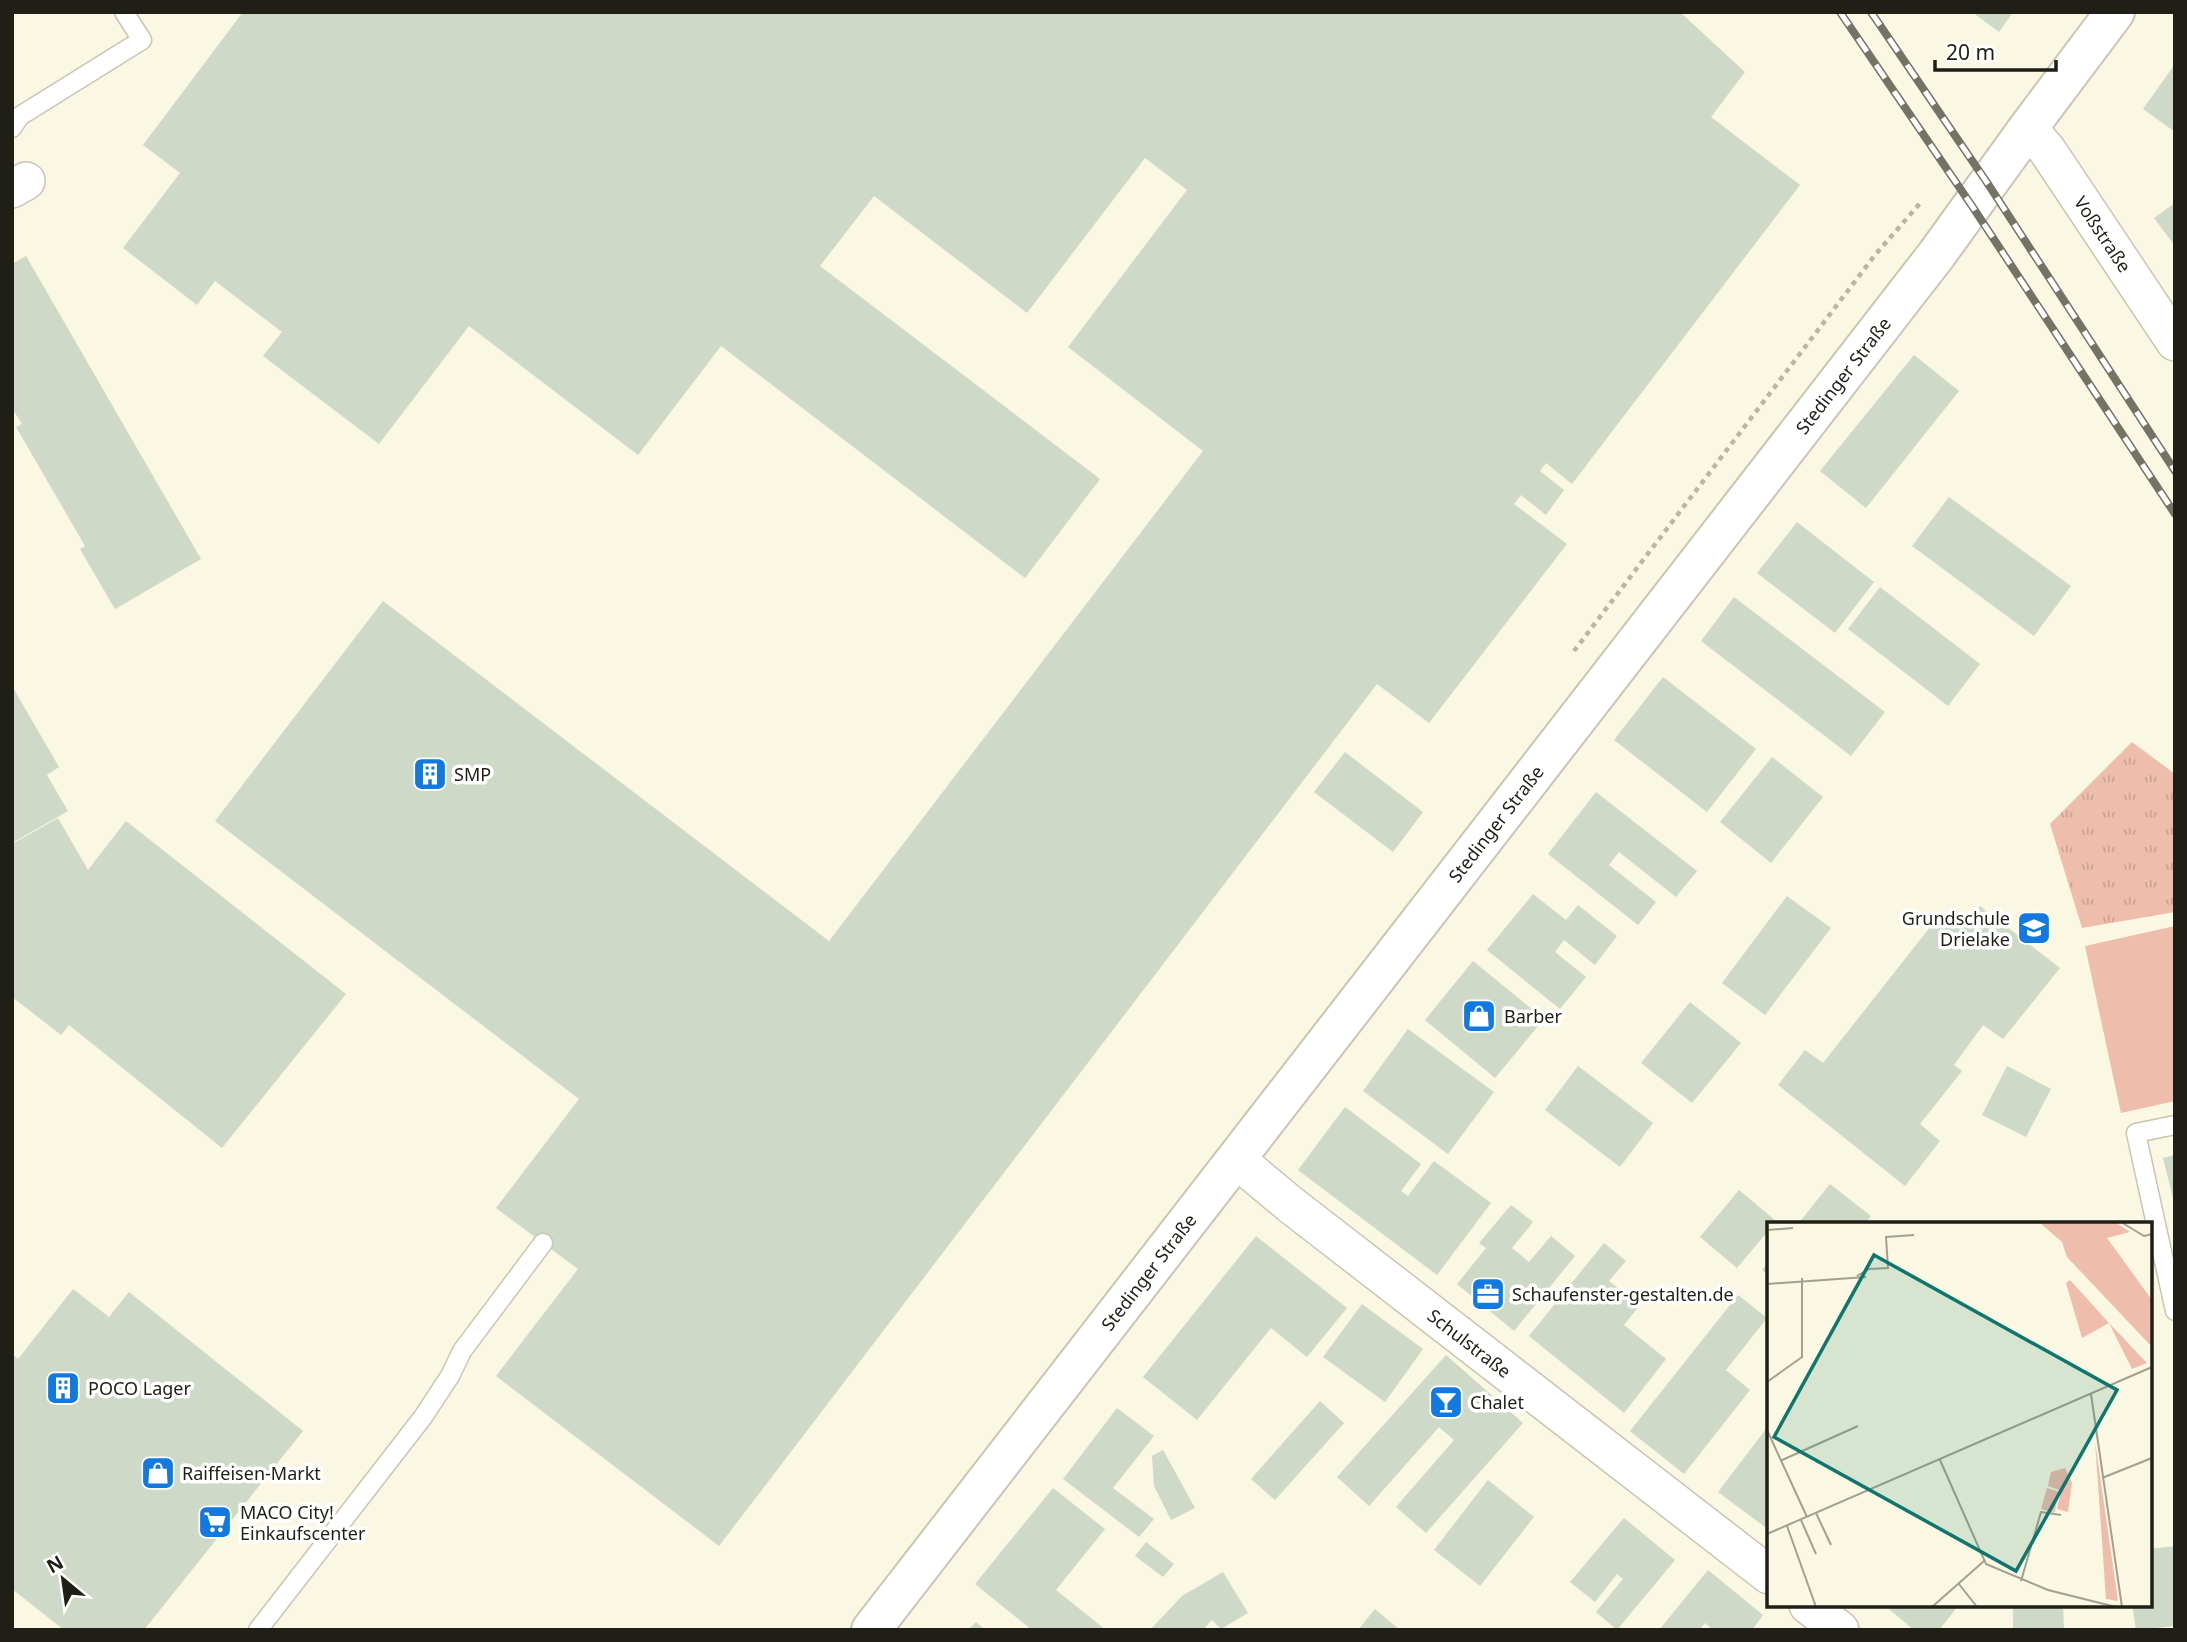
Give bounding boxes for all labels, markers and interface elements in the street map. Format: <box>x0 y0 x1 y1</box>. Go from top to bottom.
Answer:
scale bar <box>1935 28 2056 72</box>
text: 20 m <box>1946 38 1995 66</box>
street label: Voßstraße <box>2069 191 2137 277</box>
street label: Stedinger Straße <box>1790 312 1896 439</box>
building icon: SMP <box>411 755 449 793</box>
street label: Stedinger Straße <box>1443 760 1549 887</box>
place label: SMP <box>454 762 491 786</box>
place label: Grundschule Drielake <box>1902 906 2010 951</box>
school or university icon: Grundschule Drielake <box>2015 909 2053 947</box>
shop icon: Barber <box>1460 997 1498 1035</box>
place label: Barber <box>1504 1004 1562 1028</box>
street label: Stedinger Straße <box>1096 1208 1201 1335</box>
inset map <box>1767 1222 2152 1607</box>
office icon: Schaufenster-gestalten.de <box>1469 1275 1507 1313</box>
place label: Schaufenster-gestalten.de <box>1512 1282 1734 1306</box>
street label: Schulstraße <box>1423 1303 1516 1383</box>
building icon: POCO Lager <box>44 1369 82 1407</box>
place label: POCO Lager <box>88 1376 191 1400</box>
bar icon: Chalet <box>1427 1383 1465 1421</box>
place label: Chalet <box>1470 1390 1524 1414</box>
shop icon: Raiffeisen-Markt <box>139 1454 177 1492</box>
place label: Raiffeisen-Markt <box>182 1461 321 1485</box>
place label: MACO City! Einkaufscenter <box>240 1500 366 1545</box>
supermarket icon: MACO City! Einkaufscenter <box>196 1503 234 1541</box>
north arrow <box>28 1544 98 1614</box>
text: N <box>42 1549 68 1579</box>

